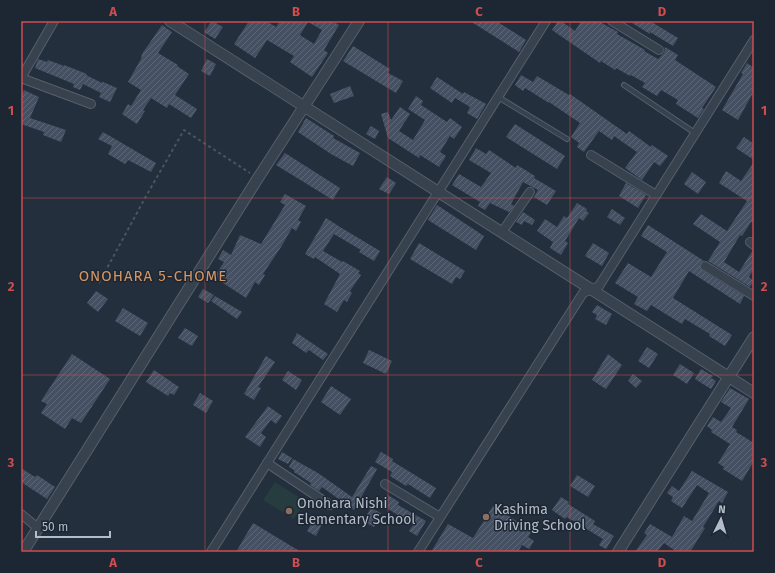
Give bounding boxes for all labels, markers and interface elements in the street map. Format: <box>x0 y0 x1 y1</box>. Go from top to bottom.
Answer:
text: A <box>108 4 117 19</box>
text: B <box>292 4 300 19</box>
text: C <box>475 4 483 19</box>
text: D <box>658 4 667 19</box>
text: 1 <box>8 103 14 118</box>
text: 1 <box>761 103 767 118</box>
district label: ONOHARA 5-CHOME <box>79 267 227 285</box>
text: 2 <box>8 279 15 294</box>
text: 2 <box>761 279 768 294</box>
text: 3 <box>7 455 15 470</box>
text: 3 <box>760 455 768 470</box>
place label: Onohara Nishi Elementary School <box>297 495 415 528</box>
north arrow <box>701 499 741 539</box>
place label: Kashima Driving School <box>494 501 585 534</box>
text: N <box>718 503 726 516</box>
marker: Onohara Nishi Elementary School <box>284 506 294 516</box>
marker: Kashima Driving School <box>481 512 491 522</box>
scale bar <box>36 513 110 539</box>
text: 50 m <box>42 520 68 534</box>
text: A <box>108 555 117 570</box>
text: B <box>292 555 300 570</box>
text: C <box>475 555 483 570</box>
text: D <box>658 555 667 570</box>

